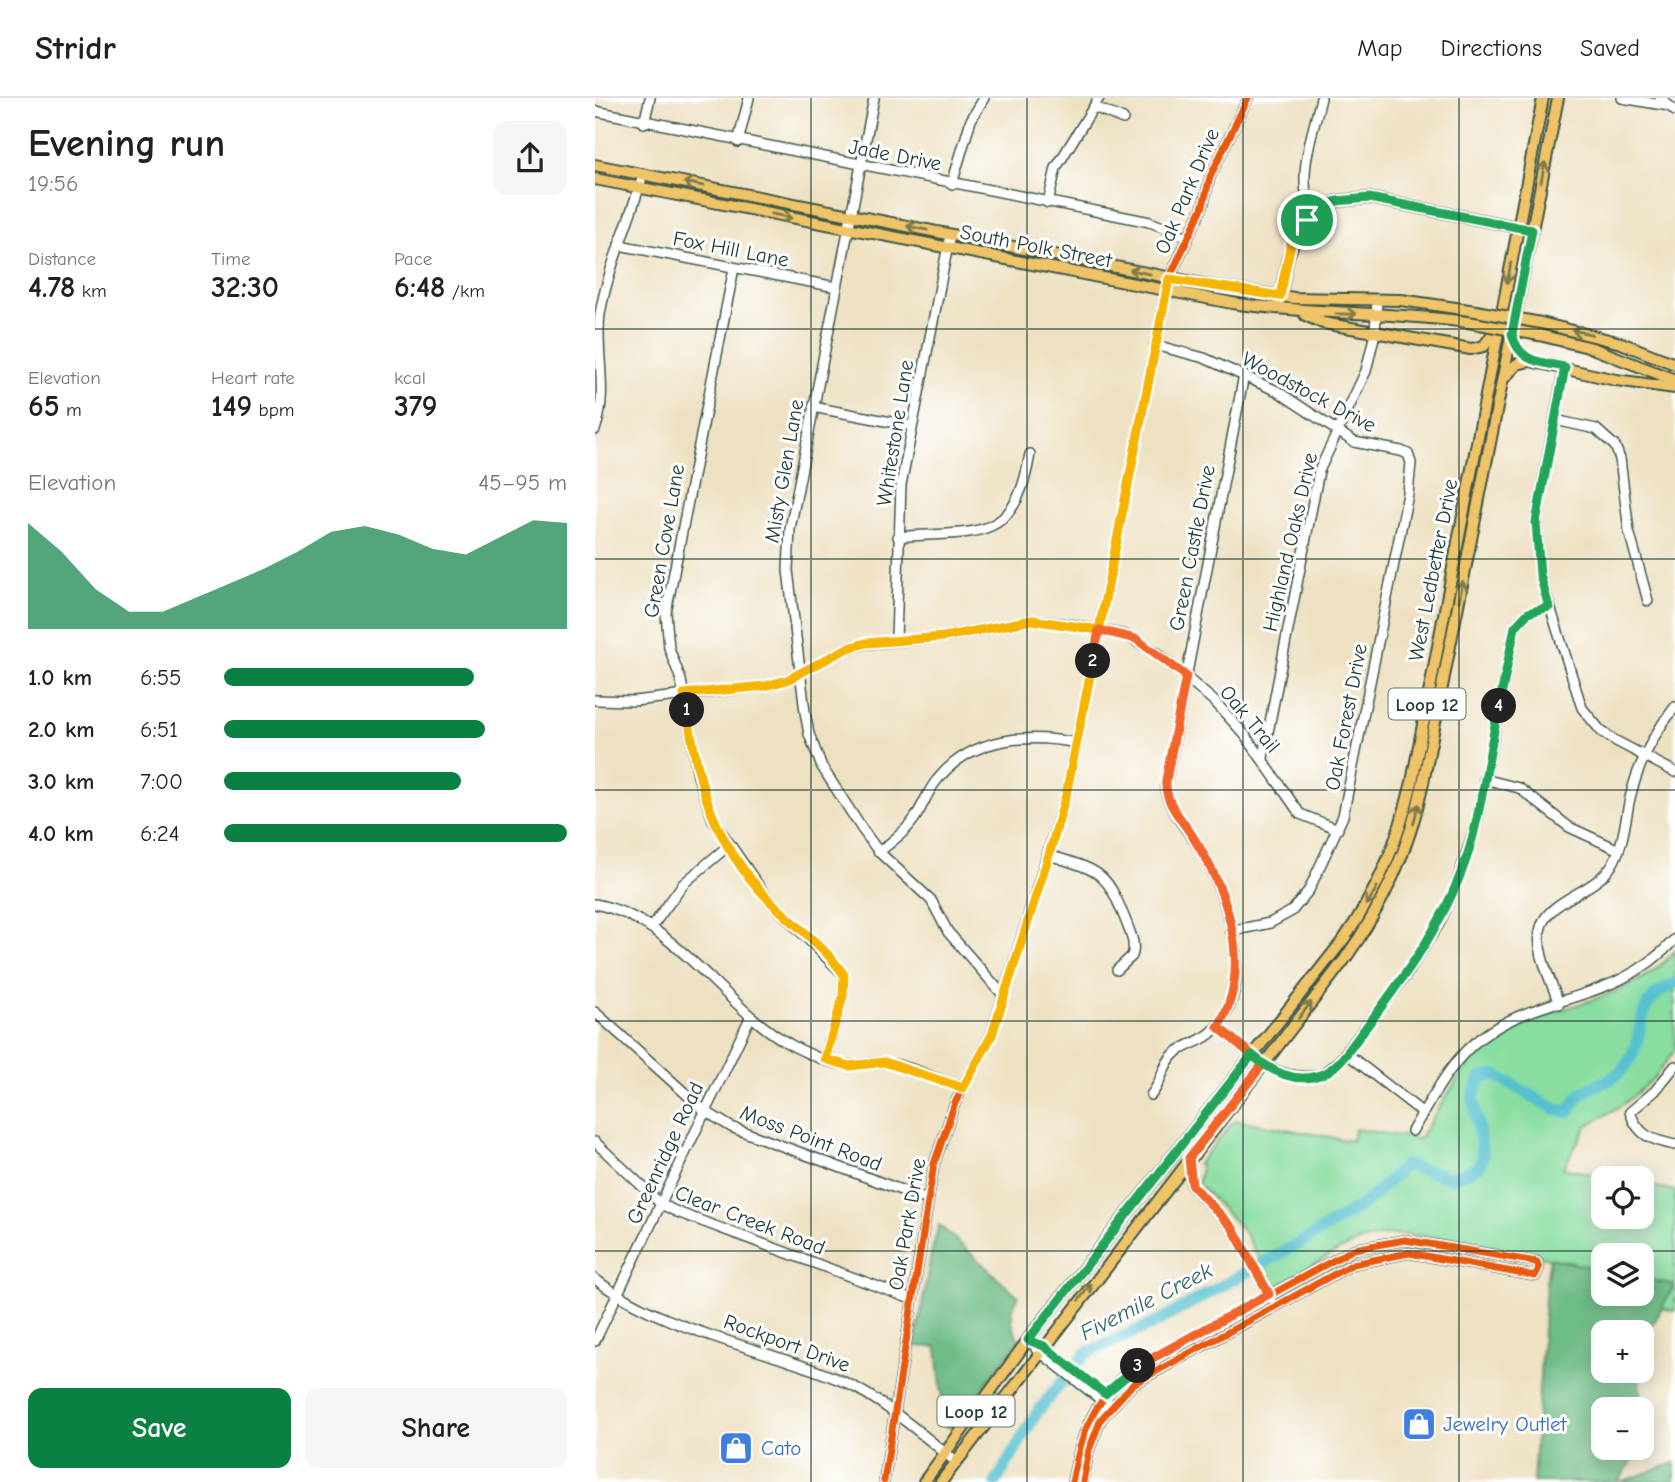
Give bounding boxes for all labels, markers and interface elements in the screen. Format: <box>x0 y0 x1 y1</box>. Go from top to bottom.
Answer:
text: Stridr <box>35 29 116 67</box>
text: Map <box>1357 34 1403 62</box>
text: Directions <box>1441 34 1542 62</box>
text: Saved <box>1580 34 1640 62</box>
button: share <box>493 121 567 195</box>
text: Evening run <box>28 122 225 166</box>
street label: Oak Park Drive <box>1150 125 1224 257</box>
street label: Jade Drive <box>846 134 944 176</box>
one-way arrow <box>1537 161 1551 184</box>
text: 19:56 <box>28 170 78 197</box>
one-way arrow <box>683 177 706 191</box>
pin <box>1277 190 1337 250</box>
icon: arrive <box>1288 201 1326 239</box>
one-way arrow <box>770 210 793 224</box>
street label: South Polk Street <box>958 220 1115 273</box>
one-way arrow <box>906 221 929 235</box>
street label: Fox Hill Lane <box>671 226 791 272</box>
text: Distance <box>28 248 96 270</box>
text: Time <box>211 248 250 270</box>
text: Pace <box>394 248 432 270</box>
one-way arrow <box>1502 261 1515 284</box>
one-way arrow <box>1129 265 1152 279</box>
text: 4.78 <box>28 270 75 305</box>
text: 32:30 <box>211 270 279 305</box>
text: 6:48 <box>394 270 445 305</box>
text: km <box>75 280 107 302</box>
text: /km <box>445 280 485 302</box>
one-way arrow <box>1334 307 1357 321</box>
one-way arrow <box>1571 324 1593 337</box>
street label: Woodstock Drive <box>1238 347 1380 437</box>
street label: Whitestone Lane <box>872 358 918 508</box>
text: Elevation <box>28 367 101 389</box>
text: Heart rate <box>211 367 295 389</box>
text: kcal <box>394 367 426 389</box>
text: 65 <box>28 389 60 424</box>
text: 149 <box>211 389 252 424</box>
text: 379 <box>394 389 437 424</box>
street label: Misty Glen Lane <box>760 397 808 545</box>
text: m <box>60 399 82 421</box>
text: bpm <box>252 399 295 421</box>
street label: Highland Oaks Drive <box>1258 450 1322 634</box>
street label: Green Cove Lane <box>639 462 689 620</box>
street label: Green Castle Drive <box>1164 463 1220 633</box>
text: Elevation <box>28 469 116 496</box>
text: 45–95 m <box>478 469 567 496</box>
street label: West Ledbetter Drive <box>1404 477 1462 663</box>
one-way arrow <box>1455 580 1468 603</box>
street label: Oak Forest Drive <box>1320 642 1372 792</box>
pin: 2 <box>1075 644 1111 678</box>
text: 2 <box>1088 649 1097 671</box>
text: 1.0 km <box>28 664 92 691</box>
text: 6:55 <box>140 664 182 691</box>
street label: Oak Trail <box>1215 680 1285 758</box>
road number: Loop 12 <box>1389 688 1465 720</box>
pin: 4 <box>1481 688 1517 724</box>
pin: 1 <box>669 692 705 728</box>
text: 4 <box>1494 694 1503 716</box>
text: 1 <box>683 698 690 720</box>
text: 2.0 km <box>28 716 94 743</box>
text: 6:51 <box>140 716 178 743</box>
text: 3.0 km <box>28 768 94 795</box>
text: 7:00 <box>140 768 183 795</box>
one-way arrow <box>1410 804 1423 826</box>
text: 4.0 km <box>28 820 94 847</box>
text: 6:24 <box>140 820 180 847</box>
one-way arrow <box>1365 886 1379 906</box>
one-way arrow <box>1297 1001 1312 1020</box>
street label: Greenridge Road <box>622 1078 708 1228</box>
street label: Moss Point Road <box>737 1100 885 1176</box>
street label: Oak Park Drive <box>884 1156 930 1292</box>
map controls <box>1591 1166 1654 1460</box>
button: locate <box>1591 1166 1654 1229</box>
street label: Clear Creek Road <box>672 1180 828 1260</box>
button: layers <box>1591 1243 1654 1306</box>
water label: Fivemile Creek <box>1075 1256 1218 1346</box>
one-way arrow <box>1078 1283 1093 1302</box>
street label: Rockport Drive <box>721 1309 853 1377</box>
button: + <box>1591 1320 1654 1383</box>
pin: 3 <box>1121 1348 1155 1384</box>
text: 3 <box>1133 1354 1142 1376</box>
button: Save <box>28 1388 291 1468</box>
button: Share <box>305 1388 567 1468</box>
road number: Loop 12 <box>937 1396 1015 1427</box>
button: − <box>1591 1397 1654 1460</box>
shop icon: Jewelry Outlet <box>1400 1405 1438 1443</box>
place label: Jewelry Outlet <box>1443 1412 1568 1436</box>
shop icon: Cato <box>717 1429 755 1467</box>
place label: Cato <box>761 1436 801 1460</box>

